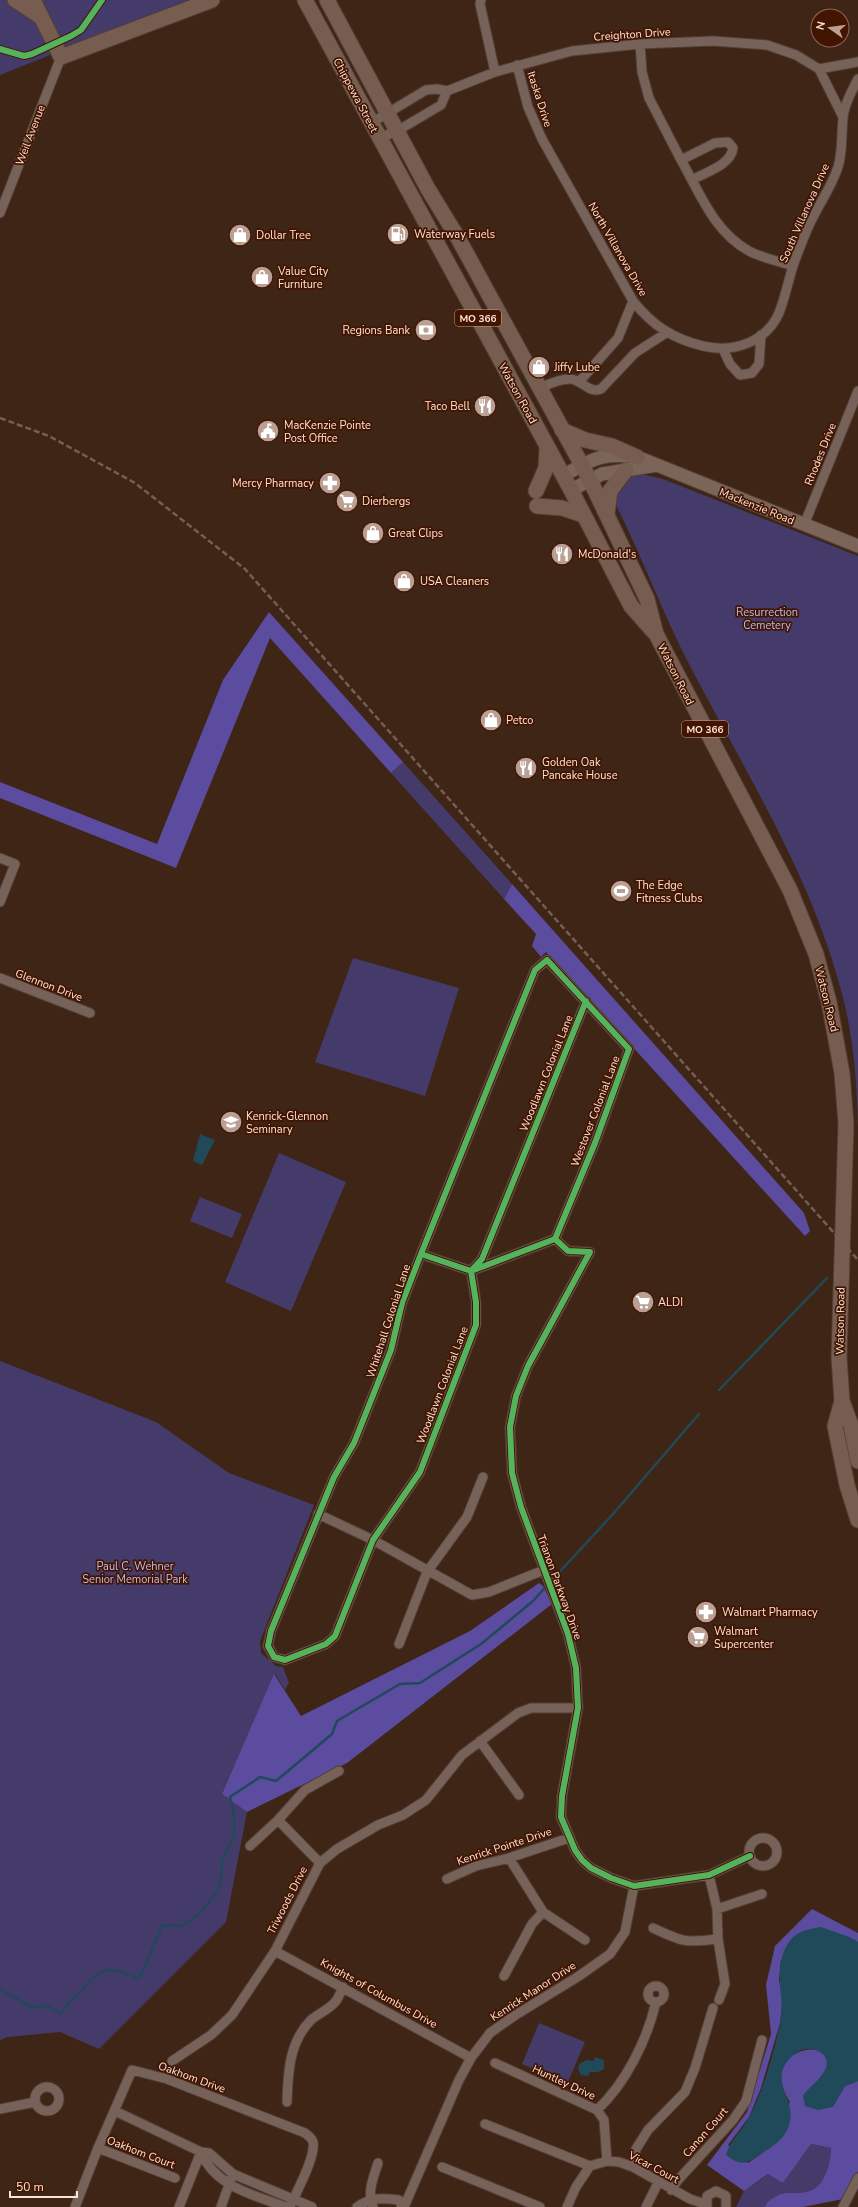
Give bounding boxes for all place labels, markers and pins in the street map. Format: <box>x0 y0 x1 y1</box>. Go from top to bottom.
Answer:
fuel station icon: Waterway Fuels <box>385 221 411 247</box>
shop icon: Dollar Tree <box>227 222 253 248</box>
place label: Waterway Fuels <box>414 227 495 242</box>
place label: Dollar Tree <box>256 228 311 243</box>
shop icon: Value City Furniture <box>249 264 275 290</box>
place label: Value City Furniture <box>277 264 329 292</box>
bank icon: Regions Bank <box>413 317 439 343</box>
place label: Regions Bank <box>342 323 410 338</box>
shop icon: Jiffy Lube <box>526 354 552 380</box>
place label: Jiffy Lube <box>553 360 600 375</box>
restaurant icon: Taco Bell <box>472 393 498 419</box>
place label: Taco Bell <box>425 399 471 414</box>
public building icon: MacKenzie Pointe Post Office <box>255 418 281 444</box>
place label: MacKenzie Pointe Post Office <box>284 418 371 446</box>
pharmacy icon: Mercy Pharmacy <box>317 470 343 496</box>
place label: Mercy Pharmacy <box>232 476 314 491</box>
supermarket icon: Dierbergs <box>334 488 360 514</box>
place label: Dierbergs <box>362 494 410 509</box>
shop icon: Great Clips <box>360 520 386 546</box>
place label: Great Clips <box>388 526 443 541</box>
restaurant icon: McDonald's <box>549 541 575 567</box>
place label: McDonald's <box>578 547 636 562</box>
shop icon: USA Cleaners <box>391 568 417 594</box>
place label: USA Cleaners <box>420 574 489 589</box>
shop icon: Petco <box>478 707 504 733</box>
place label: Petco <box>506 713 533 728</box>
restaurant icon: Golden Oak Pancake House <box>513 755 539 781</box>
place label: Golden Oak Pancake House <box>542 755 618 783</box>
sports icon: The Edge Fitness Clubs <box>608 878 634 904</box>
place label: The Edge Fitness Clubs <box>636 878 702 906</box>
school or university icon: Kenrick-Glennon Seminary <box>218 1109 244 1135</box>
place label: Kenrick-Glennon Seminary <box>246 1109 328 1137</box>
supermarket icon: ALDI <box>630 1289 656 1315</box>
place label: ALDI <box>658 1295 683 1310</box>
pharmacy icon: Walmart Pharmacy <box>693 1599 719 1625</box>
place label: Walmart Pharmacy <box>722 1605 818 1620</box>
supermarket icon: Walmart Supercenter <box>685 1624 711 1650</box>
place label: Walmart Supercenter <box>714 1624 774 1652</box>

